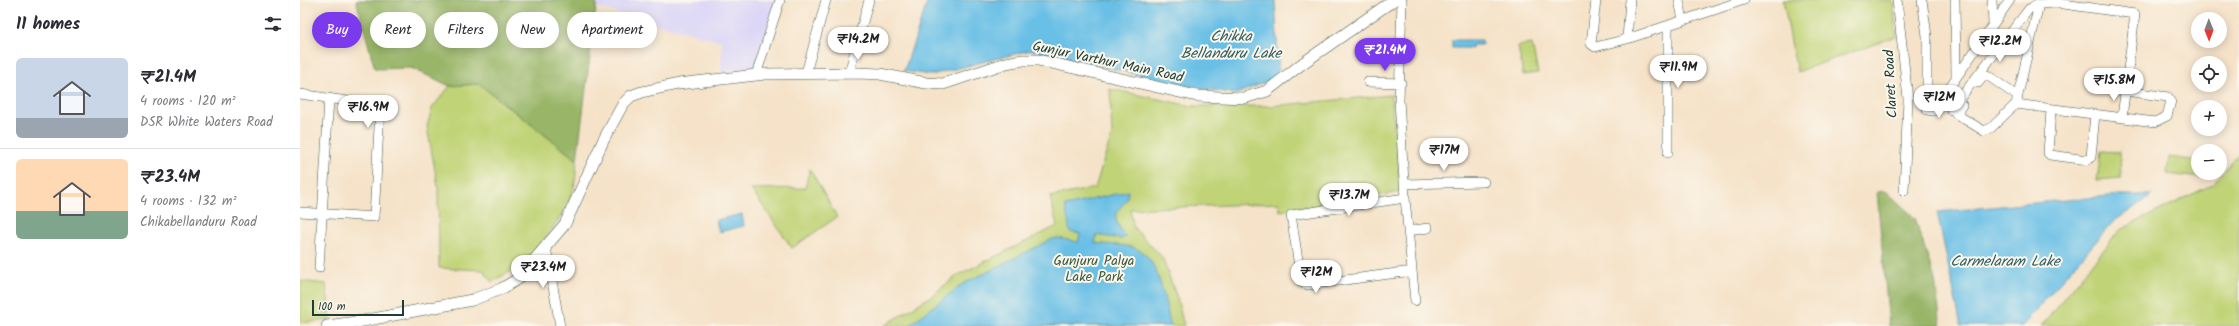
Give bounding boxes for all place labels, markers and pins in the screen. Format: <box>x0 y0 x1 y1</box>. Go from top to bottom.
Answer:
pin: ₹14.2M <box>825 27 891 61</box>
pin: ₹12.2M <box>1967 29 2033 63</box>
pin: ₹21.4M <box>1352 38 1418 72</box>
pin: ₹11.9M <box>1645 55 1711 89</box>
pin: ₹15.8M <box>2081 68 2147 102</box>
pin: ₹12M <box>1915 85 1963 119</box>
pin: ₹16.9M <box>335 95 401 129</box>
pin: ₹17M <box>1420 138 1468 172</box>
pin: ₹13.7M <box>1316 183 1382 217</box>
pin: ₹23.4M <box>510 255 576 289</box>
pin: ₹12M <box>1292 260 1340 294</box>

